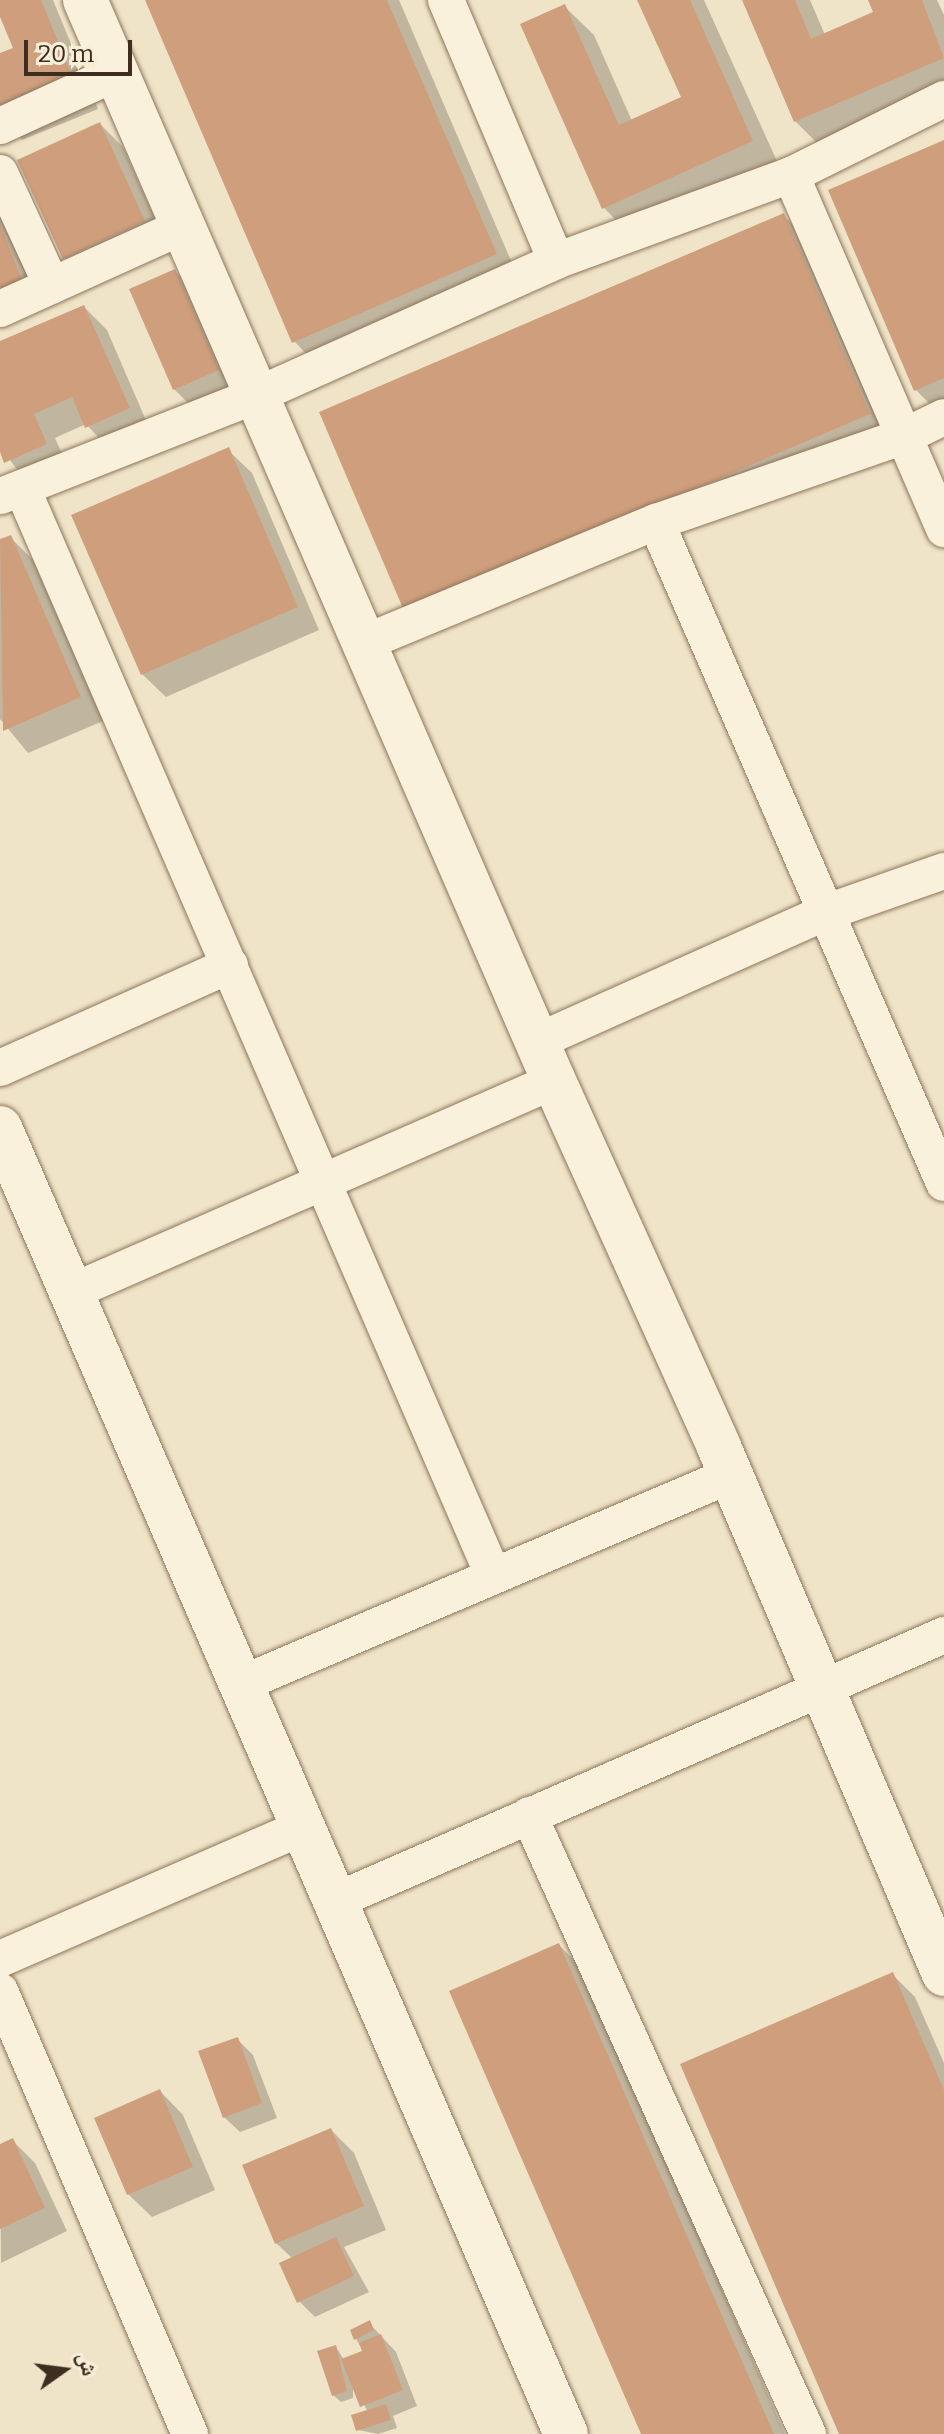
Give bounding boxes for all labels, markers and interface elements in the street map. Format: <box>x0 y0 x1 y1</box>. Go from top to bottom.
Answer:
scale bar <box>28 24 136 74</box>
text: 20 m <box>38 40 94 68</box>
north arrow <box>24 2330 104 2410</box>
text: ش <box>72 2349 104 2379</box>

